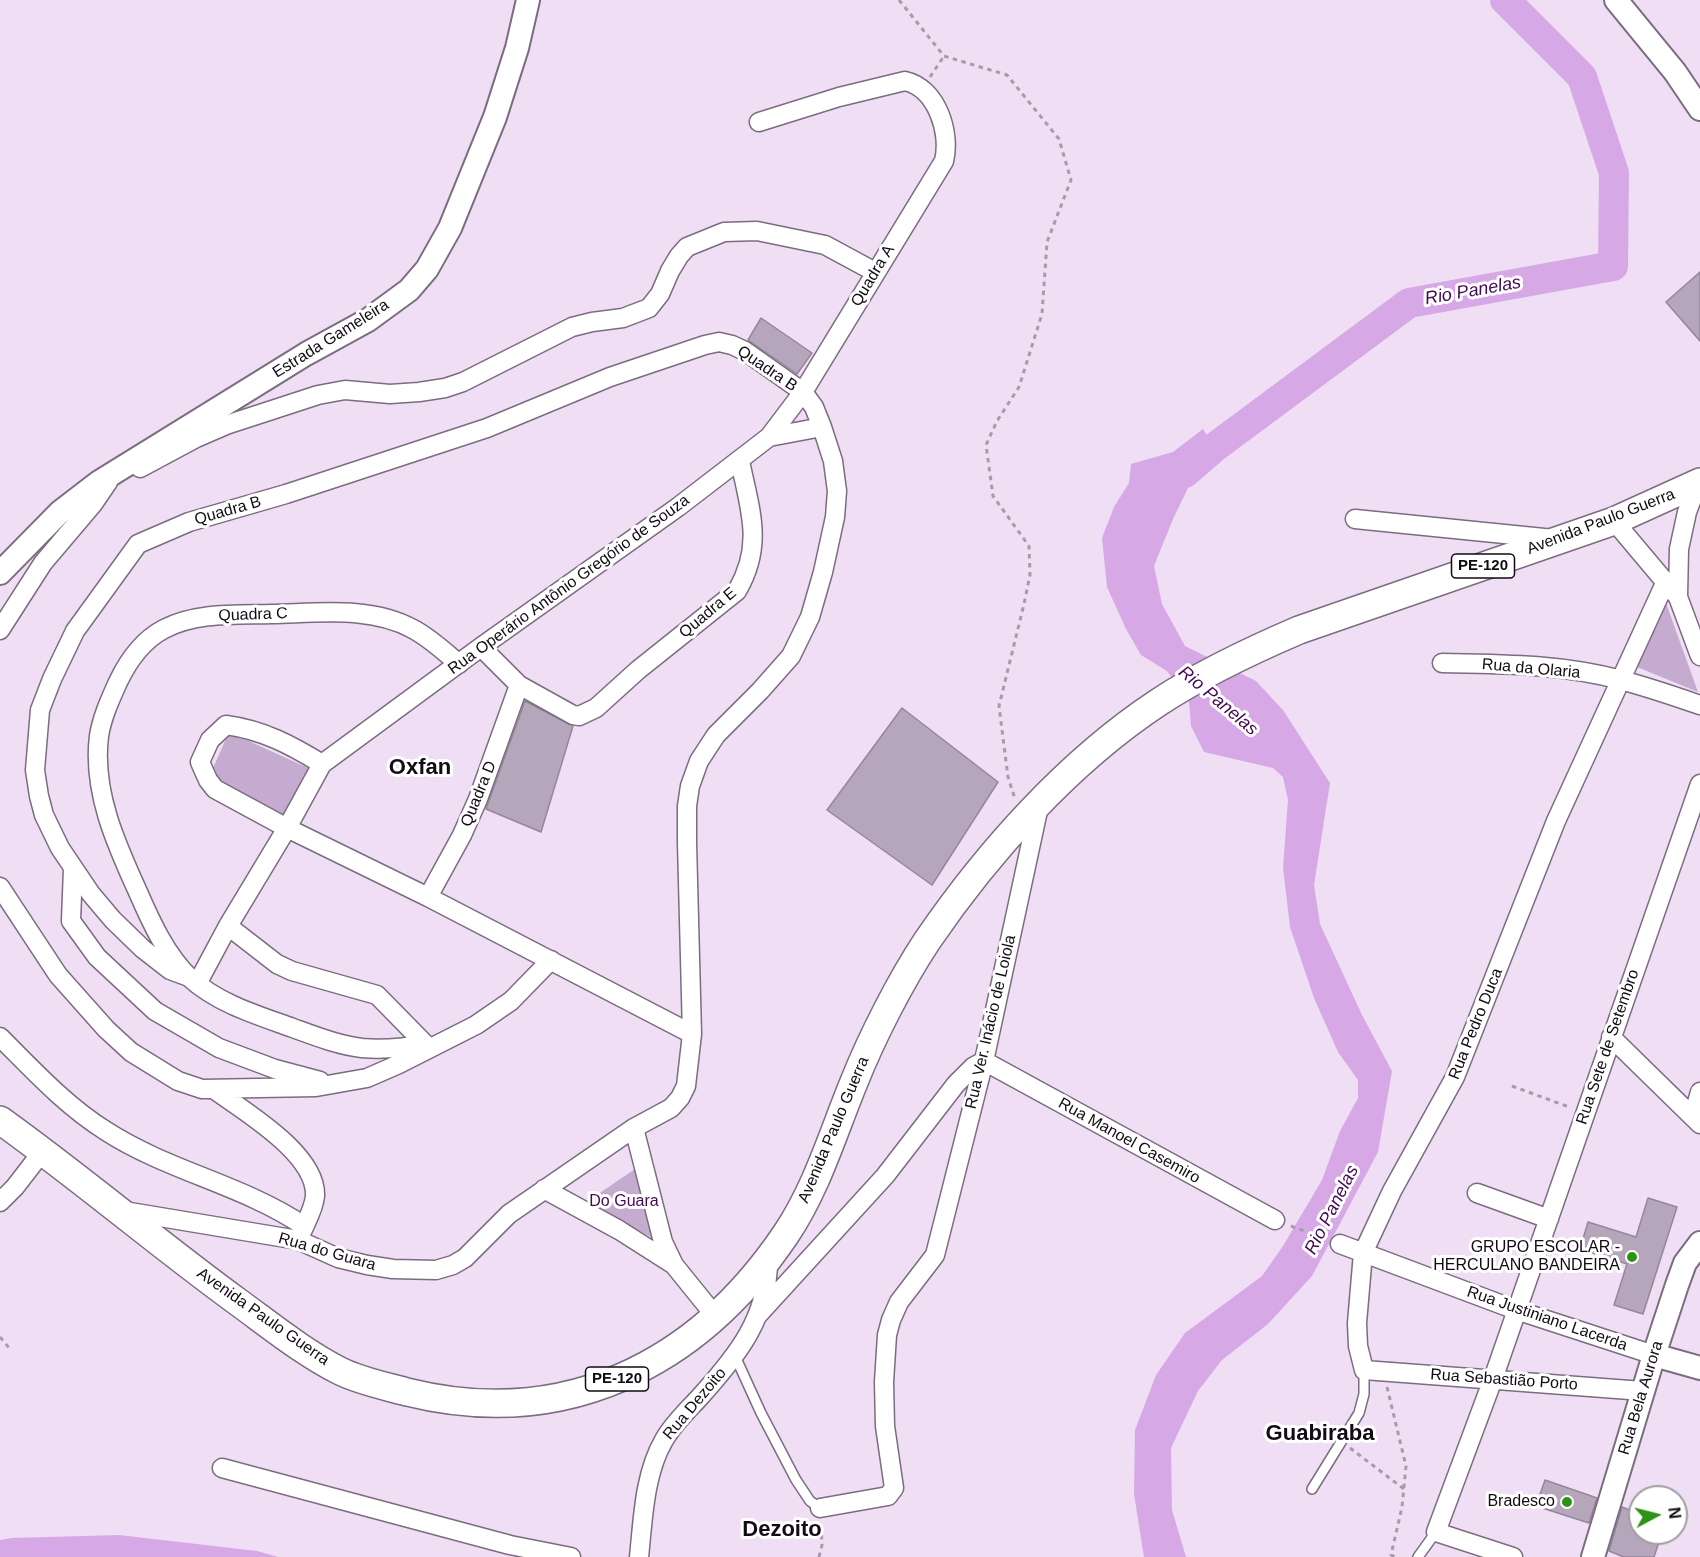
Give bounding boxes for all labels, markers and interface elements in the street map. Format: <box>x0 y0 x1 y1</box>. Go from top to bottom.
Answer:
street label: Quadra A <box>847 242 899 310</box>
water label: Rio Panelas <box>1423 272 1523 310</box>
street label: Estrada Gameleira <box>269 296 393 382</box>
street label: Quadra B <box>733 342 801 396</box>
street label: Avenida Paulo Guerra <box>1524 485 1678 559</box>
street label: Rua Operário Antônio Gregório de Souza <box>445 491 693 679</box>
street label: Quadra B <box>192 492 264 530</box>
road number: PE-120 <box>1452 554 1514 578</box>
street label: Quadra E <box>676 584 740 642</box>
street label: Quadra C <box>218 604 288 626</box>
street label: Rua da Olaria <box>1481 655 1581 683</box>
water label: Rio Panelas <box>1174 662 1262 740</box>
district label: Oxfan <box>389 755 451 781</box>
street label: Quadra D <box>457 758 501 830</box>
street label: Rua Ver. Inácio de Loiola <box>962 933 1020 1111</box>
street label: Rua Pedro Duca <box>1445 966 1507 1082</box>
street label: Rua Sete de Setembro <box>1572 967 1644 1127</box>
street label: Avenida Paulo Guerra <box>794 1054 874 1206</box>
street label: Rua Manoel Casemiro <box>1055 1094 1203 1188</box>
water label: Rio Panelas <box>1300 1162 1364 1258</box>
park label: Do Guara <box>589 1192 659 1212</box>
street label: Rua do Guara <box>276 1229 378 1275</box>
place label: GRUPO ESCOLAR - HERCULANO BANDEIRA <box>1433 1238 1620 1276</box>
marker: GRUPO ESCOLAR - HERCULANO BANDEIRA <box>1625 1250 1639 1264</box>
street label: Avenida Paulo Guerra <box>193 1264 333 1370</box>
street label: Rua Justiniano Lacerda <box>1464 1283 1630 1355</box>
street label: Rua Bela Aurora <box>1615 1339 1667 1457</box>
street label: Rua Dezoito <box>659 1364 731 1444</box>
street label: Rua Sebastião Porto <box>1430 1365 1578 1395</box>
road number: PE-120 <box>586 1367 648 1391</box>
district label: Guabiraba <box>1266 1421 1374 1447</box>
north arrow <box>1628 1485 1688 1545</box>
place label: Bradesco <box>1487 1492 1555 1512</box>
marker: Bradesco <box>1560 1495 1574 1509</box>
text: N <box>1665 1506 1684 1520</box>
district label: Dezoito <box>742 1517 822 1543</box>

